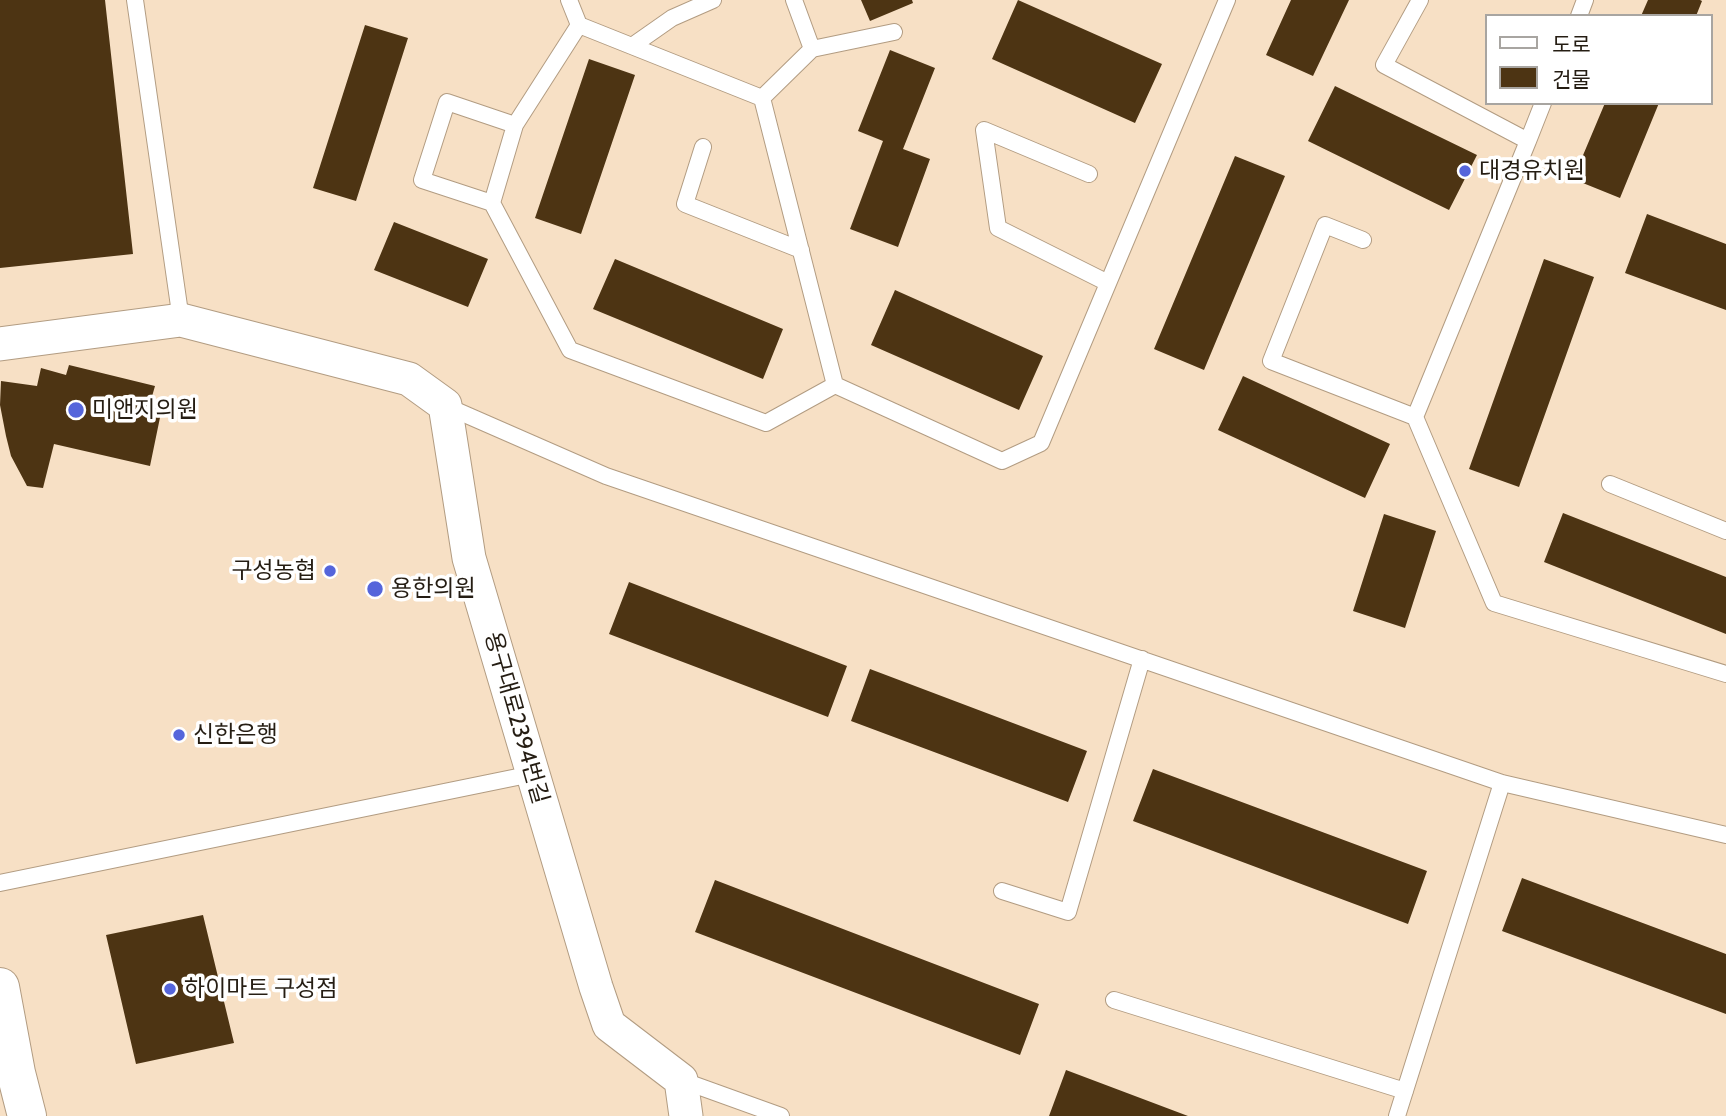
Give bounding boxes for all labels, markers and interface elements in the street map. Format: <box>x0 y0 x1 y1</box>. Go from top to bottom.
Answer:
legend <box>1484 14 1712 105</box>
text: 도로 <box>1552 32 1591 57</box>
text: 건물 <box>1552 67 1591 92</box>
place label: 대경유치원 <box>1479 157 1585 185</box>
marker: 대경유치원 <box>1457 163 1473 179</box>
place label: 미앤지의원 <box>92 396 198 424</box>
marker: 미앤지의원 <box>66 400 86 420</box>
place label: 구성농협 <box>231 557 316 585</box>
marker: 구성농협 <box>322 563 338 579</box>
place label: 용한의원 <box>391 575 476 603</box>
marker: 용한의원 <box>365 579 385 599</box>
street label: 용구대로2394번길 <box>478 629 554 807</box>
place label: 신한은행 <box>193 721 278 749</box>
marker: 신한은행 <box>171 727 187 743</box>
place label: 하이마트 구성점 <box>184 975 337 1003</box>
marker: 하이마트 구성점 <box>162 981 178 997</box>

